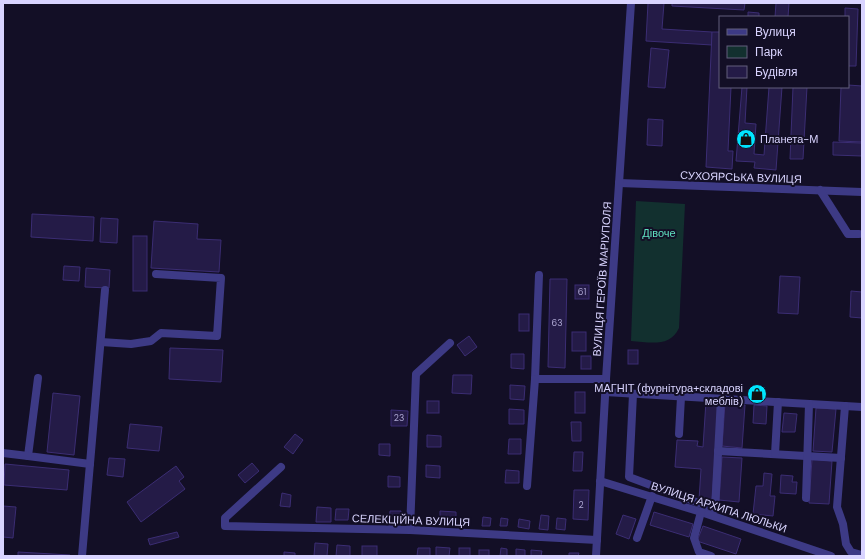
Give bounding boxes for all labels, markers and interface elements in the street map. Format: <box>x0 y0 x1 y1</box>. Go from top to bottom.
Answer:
legend <box>719 16 849 88</box>
text: Вулиця <box>755 24 796 40</box>
text: Парк <box>755 44 783 60</box>
text: Будівля <box>755 64 797 80</box>
shop icon: Планета-М <box>735 128 757 150</box>
place label: Планета-М <box>760 132 818 146</box>
street label: СУХОЯРСЬКА ВУЛИЦЯ <box>680 168 802 186</box>
street label: ВУЛИЦЯ ГЕРОЇВ МАРІУПОЛЯ <box>590 201 614 357</box>
park label: Дівоче <box>642 226 676 240</box>
house number: 61 <box>578 286 586 298</box>
house number: 63 <box>552 317 562 329</box>
place label: МАГНІТ (фурнітура+складові меблів) <box>594 381 743 408</box>
shop icon: МАГНІТ (фурнітура+складові меблів) <box>746 383 768 405</box>
house number: 23 <box>394 412 404 424</box>
street label: ВУЛИЦЯ АРХИПА ЛЮЛЬКИ <box>649 478 789 536</box>
house number: 2 <box>578 499 584 511</box>
street label: СЕЛЕКЦІЙНА ВУЛИЦЯ <box>352 511 470 529</box>

